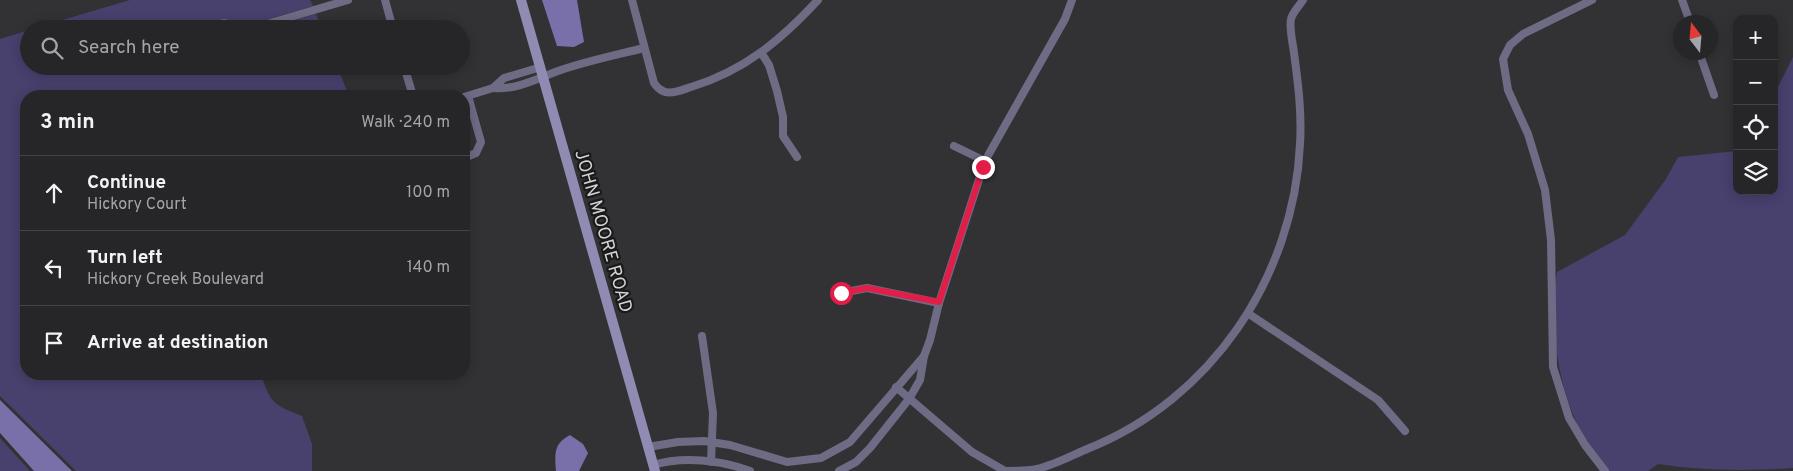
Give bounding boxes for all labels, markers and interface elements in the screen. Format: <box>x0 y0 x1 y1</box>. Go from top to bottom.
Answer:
north arrow <box>1673 15 1718 60</box>
map controls <box>1733 15 1778 195</box>
button: + <box>1733 15 1778 60</box>
search box <box>20 20 470 75</box>
icon: search <box>38 34 66 62</box>
text: Search here <box>78 36 180 60</box>
button: − <box>1733 60 1778 105</box>
button: locate <box>1733 105 1778 150</box>
text: 3 min <box>40 109 95 136</box>
text: Walk · 240 m <box>361 113 450 133</box>
street label: JOHN MOORE ROAD <box>568 147 637 316</box>
button: layers <box>1733 150 1778 195</box>
route end <box>972 156 995 179</box>
text: Continue <box>87 171 166 195</box>
icon: ahead <box>40 179 68 207</box>
text: 100 m <box>406 183 450 203</box>
text: Hickory Court <box>87 195 187 215</box>
text: Turn left <box>87 246 163 270</box>
icon: left <box>40 254 68 282</box>
text: 140 m <box>407 258 450 278</box>
text: Hickory Creek Boulevard <box>87 270 264 290</box>
route start <box>830 282 853 305</box>
icon: arrive <box>40 329 68 357</box>
text: Arrive at destination <box>87 331 268 355</box>

